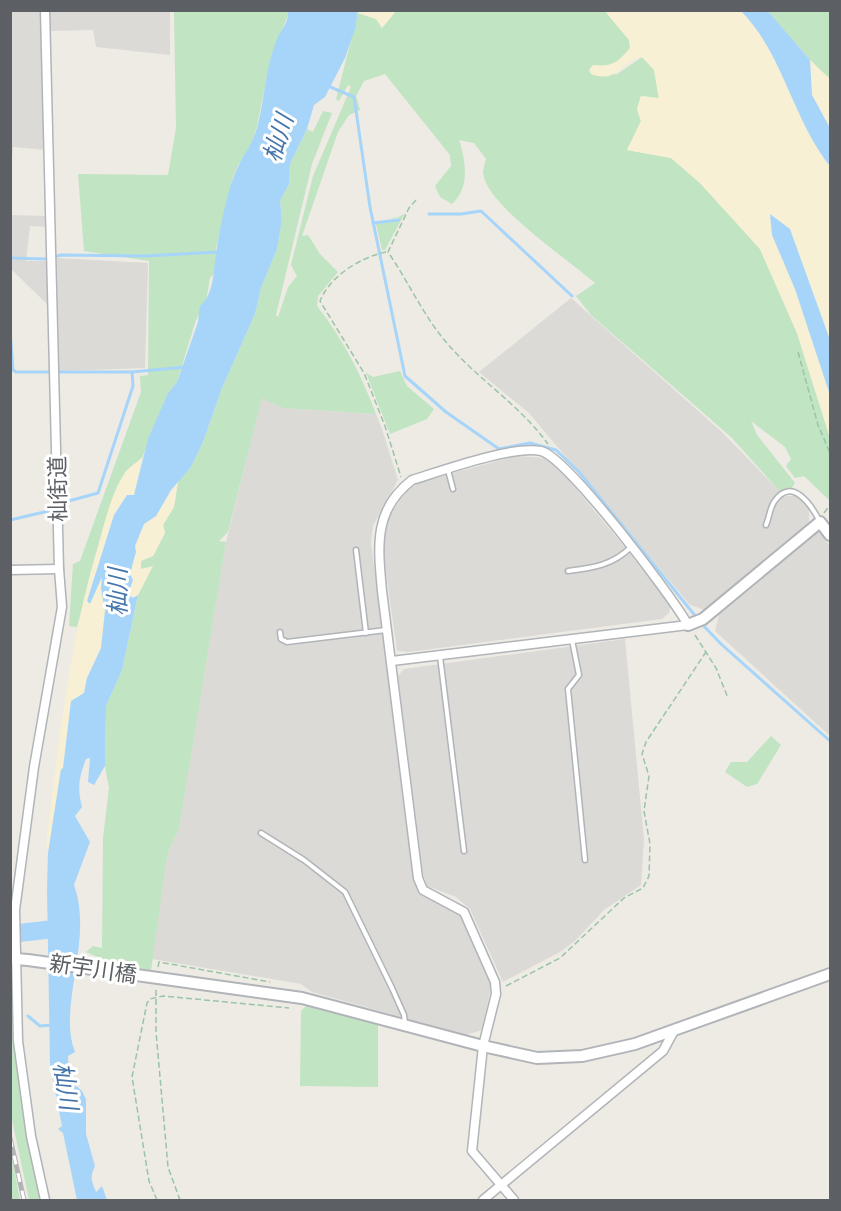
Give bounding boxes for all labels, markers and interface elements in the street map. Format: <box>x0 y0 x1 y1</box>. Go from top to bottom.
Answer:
water label: 杣川 <box>257 108 300 165</box>
street label: 杣街道 <box>44 456 72 522</box>
water label: 杣川 <box>103 565 132 616</box>
street label: 新宇川橋 <box>48 950 138 988</box>
water label: 杣川 <box>48 1060 85 1115</box>

